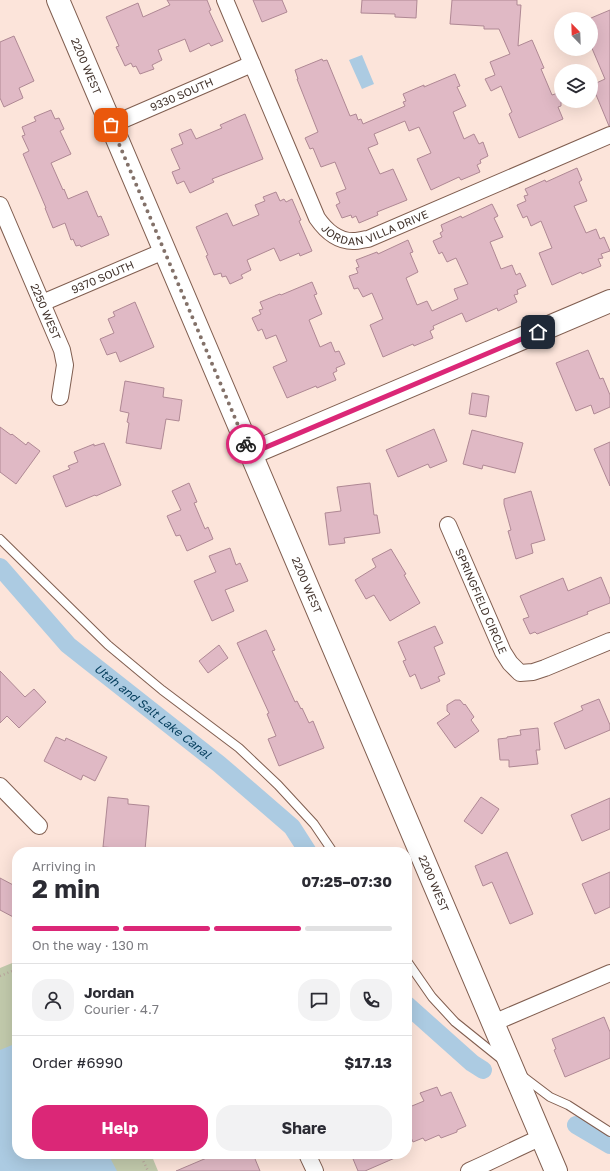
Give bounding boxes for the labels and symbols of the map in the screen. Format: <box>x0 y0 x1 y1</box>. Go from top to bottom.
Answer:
north arrow <box>554 12 598 56</box>
street label: 2200 WEST <box>69 36 104 96</box>
street label: 9330 SOUTH <box>148 75 215 113</box>
pin <box>94 108 128 142</box>
street label: JORDAN VILLA DRIVE <box>319 207 430 247</box>
street label: 9370 SOUTH <box>69 258 136 296</box>
street label: 2250 WEST <box>28 281 64 342</box>
pin <box>521 315 555 349</box>
courier <box>226 424 266 464</box>
street label: SPRINGFIELD CIRCLE <box>453 546 510 656</box>
street label: 2200 WEST <box>290 555 325 615</box>
water label: Utah and Salt Lake Canal <box>91 661 215 762</box>
street label: 2200 WEST <box>416 853 452 914</box>

